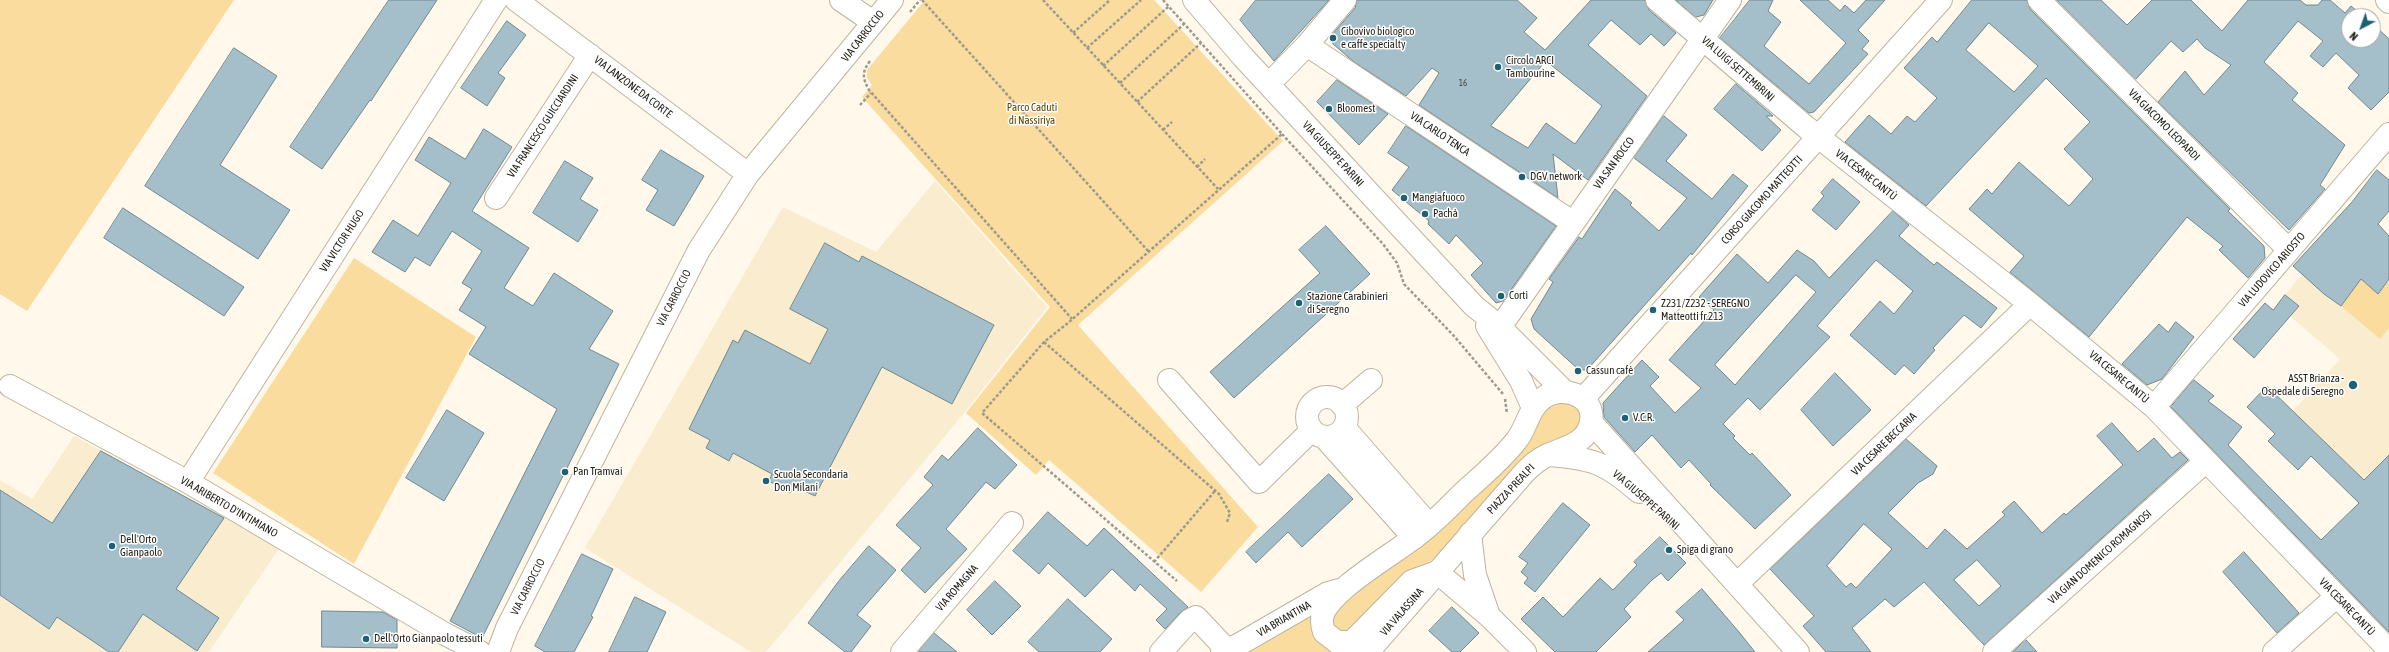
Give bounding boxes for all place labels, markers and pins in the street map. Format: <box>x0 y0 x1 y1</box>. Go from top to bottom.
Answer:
place label: Cibovivo biologico e caffe specialty <box>1341 25 1414 51</box>
marker: Cibovivo biologico e caffe specialty <box>1328 33 1338 43</box>
place label: Circolo ARCI Tambourine <box>1506 54 1555 80</box>
marker: Circolo ARCI Tambourine <box>1493 62 1503 72</box>
place label: Bloomest <box>1337 102 1375 116</box>
marker: Bloomest <box>1324 104 1334 114</box>
place label: DGV network <box>1530 170 1582 184</box>
marker: DGV network <box>1517 172 1527 182</box>
place label: Mangiafuoco <box>1412 191 1465 205</box>
marker: Mangiafuoco <box>1399 193 1409 203</box>
place label: Pachà <box>1433 207 1458 221</box>
marker: Pachà <box>1420 209 1430 219</box>
place label: Corti <box>1509 289 1528 303</box>
place label: Stazione Carabinieri di Seregno <box>1307 290 1388 316</box>
marker: Corti <box>1496 291 1506 301</box>
place label: Z231/Z232 - SEREGNO Matteotti fr.213 <box>1661 297 1750 323</box>
marker: Stazione Carabinieri di Seregno <box>1294 298 1304 308</box>
marker: Z231/Z232 - SEREGNO Matteotti fr.213 <box>1648 305 1658 315</box>
place label: Cassun cafè <box>1586 364 1633 378</box>
marker: Cassun cafè <box>1573 366 1583 376</box>
place label: ASST Brianza - Ospedale di Seregno <box>2262 372 2344 398</box>
marker: ASST Brianza - Ospedale di Seregno <box>2347 379 2359 391</box>
place label: V.C.R. <box>1633 411 1654 425</box>
marker: V.C.R. <box>1620 413 1630 423</box>
place label: Pan Tramvai <box>573 465 622 479</box>
marker: Pan Tramvai <box>560 467 570 477</box>
place label: Scuola Secondaria Don Milani <box>774 468 848 494</box>
marker: Scuola Secondaria Don Milani <box>761 476 771 486</box>
place label: Dell'Orto Gianpaolo <box>120 533 162 559</box>
marker: Dell'Orto Gianpaolo <box>107 541 117 551</box>
place label: Spiga di grano <box>1677 543 1733 557</box>
marker: Spiga di grano <box>1664 545 1674 555</box>
place label: Dell'Orto Gianpaolo tessuti <box>374 632 483 646</box>
marker: Dell'Orto Gianpaolo tessuti <box>361 634 371 644</box>

